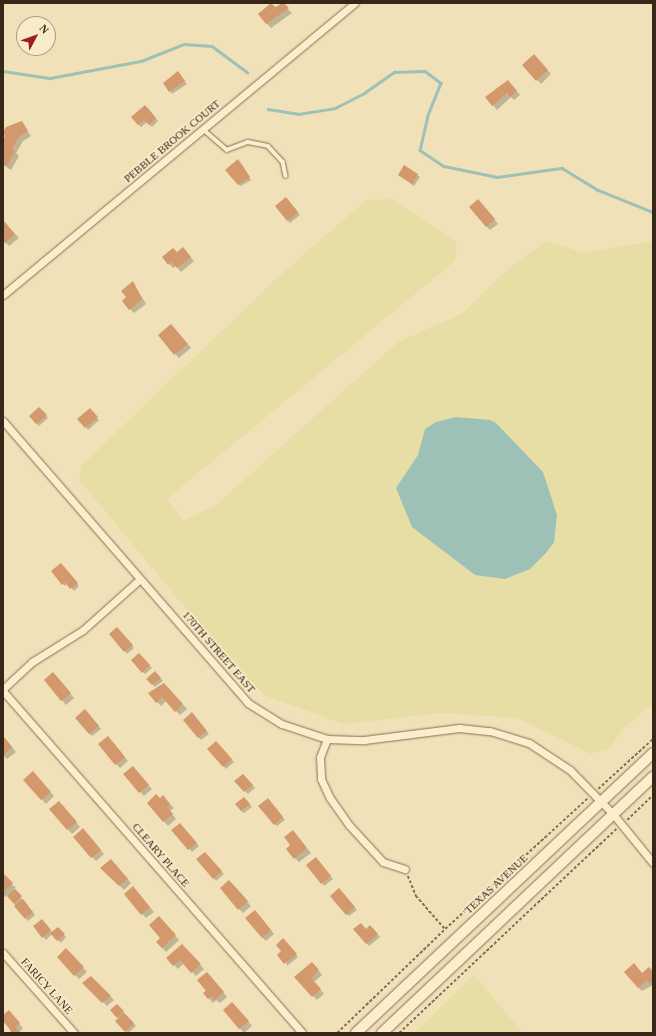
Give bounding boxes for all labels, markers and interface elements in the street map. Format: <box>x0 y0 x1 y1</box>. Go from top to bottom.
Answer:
north arrow <box>16 16 56 56</box>
text: N <box>37 22 51 36</box>
street label: PEBBLE BROOK COURT <box>121 97 223 185</box>
street label: 170TH STREET EAST <box>180 608 258 696</box>
street label: CLEARY PLACE <box>129 820 193 890</box>
street label: TEXAS AVENUE <box>462 851 530 917</box>
street label: FARICY LANE <box>18 955 76 1017</box>

